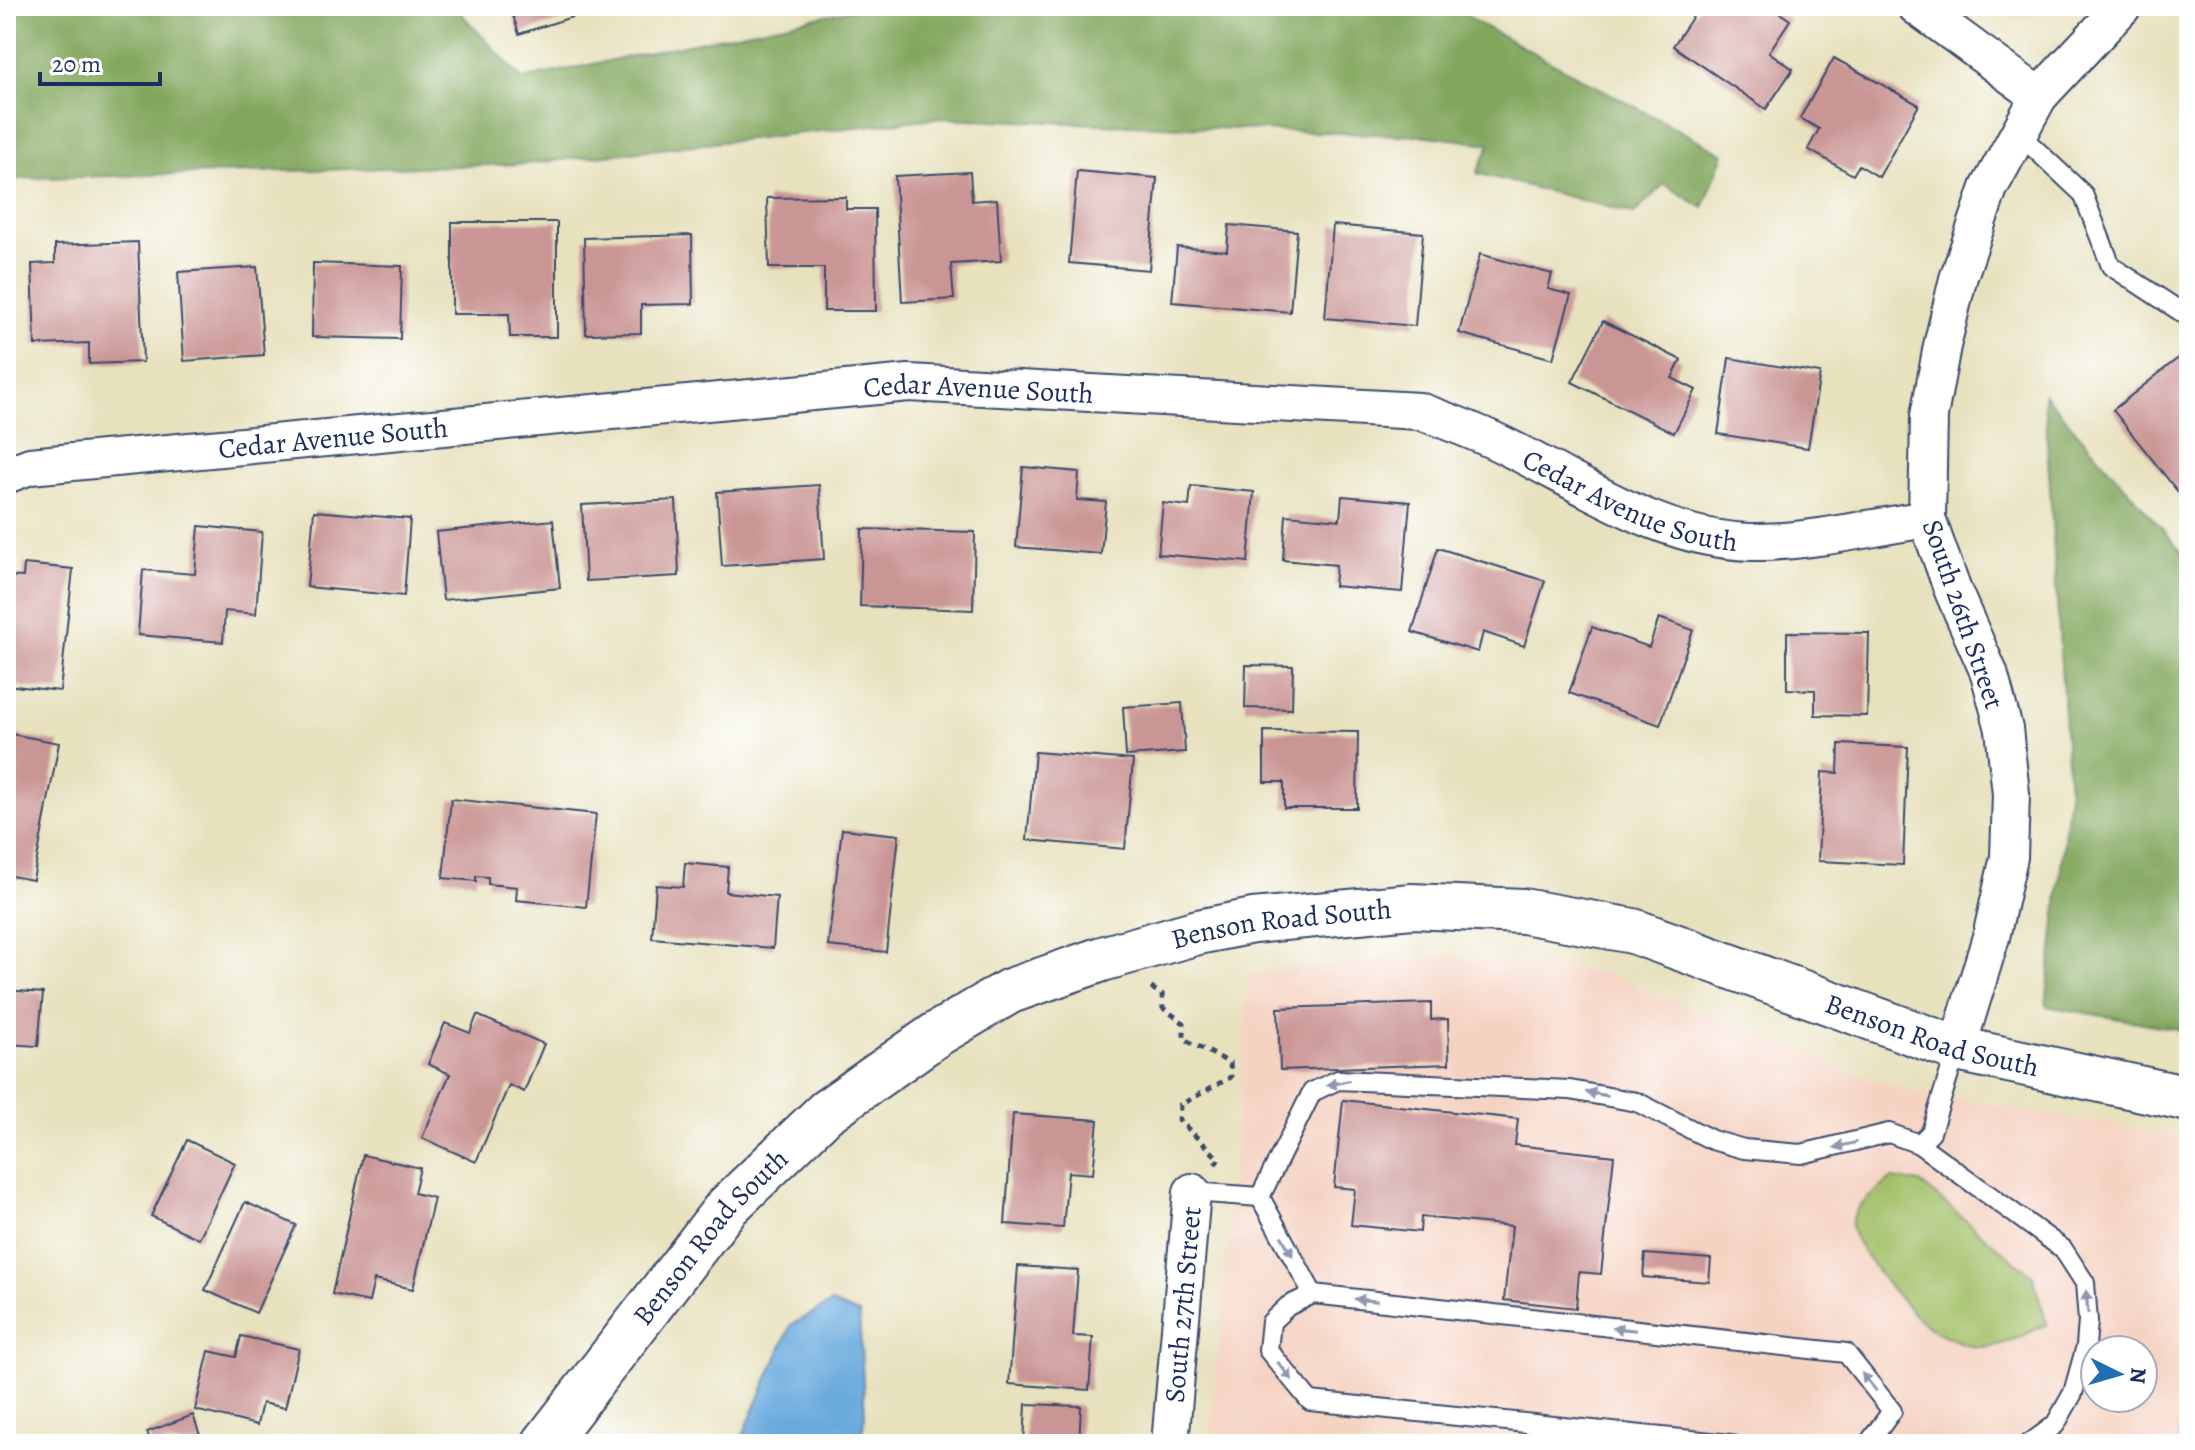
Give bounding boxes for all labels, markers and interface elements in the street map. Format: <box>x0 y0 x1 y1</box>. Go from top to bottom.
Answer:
scale bar <box>40 36 160 86</box>
text: 20 m <box>52 48 101 80</box>
street label: Cedar Avenue South <box>862 365 1094 413</box>
street label: Cedar Avenue South <box>217 409 450 468</box>
street label: Cedar Avenue South <box>1516 440 1740 561</box>
street label: South 26th Street <box>1913 515 2013 714</box>
street label: Benson Road South <box>1167 890 1393 959</box>
street label: Benson Road South <box>1820 985 2042 1086</box>
one-way arrow <box>1326 1077 1351 1090</box>
one-way arrow <box>1584 1088 1609 1100</box>
one-way arrow <box>1832 1139 1857 1151</box>
street label: Benson Road South <box>624 1140 797 1333</box>
street label: South 27th Street <box>1156 1205 1211 1404</box>
one-way arrow <box>1280 1234 1293 1257</box>
one-way arrow <box>2080 1289 2093 1314</box>
one-way arrow <box>1353 1294 1378 1307</box>
one-way arrow <box>1611 1322 1636 1335</box>
north arrow <box>2079 1334 2159 1414</box>
one-way arrow <box>1276 1360 1293 1380</box>
text: N <box>2122 1366 2154 1385</box>
one-way arrow <box>1861 1372 1878 1392</box>

